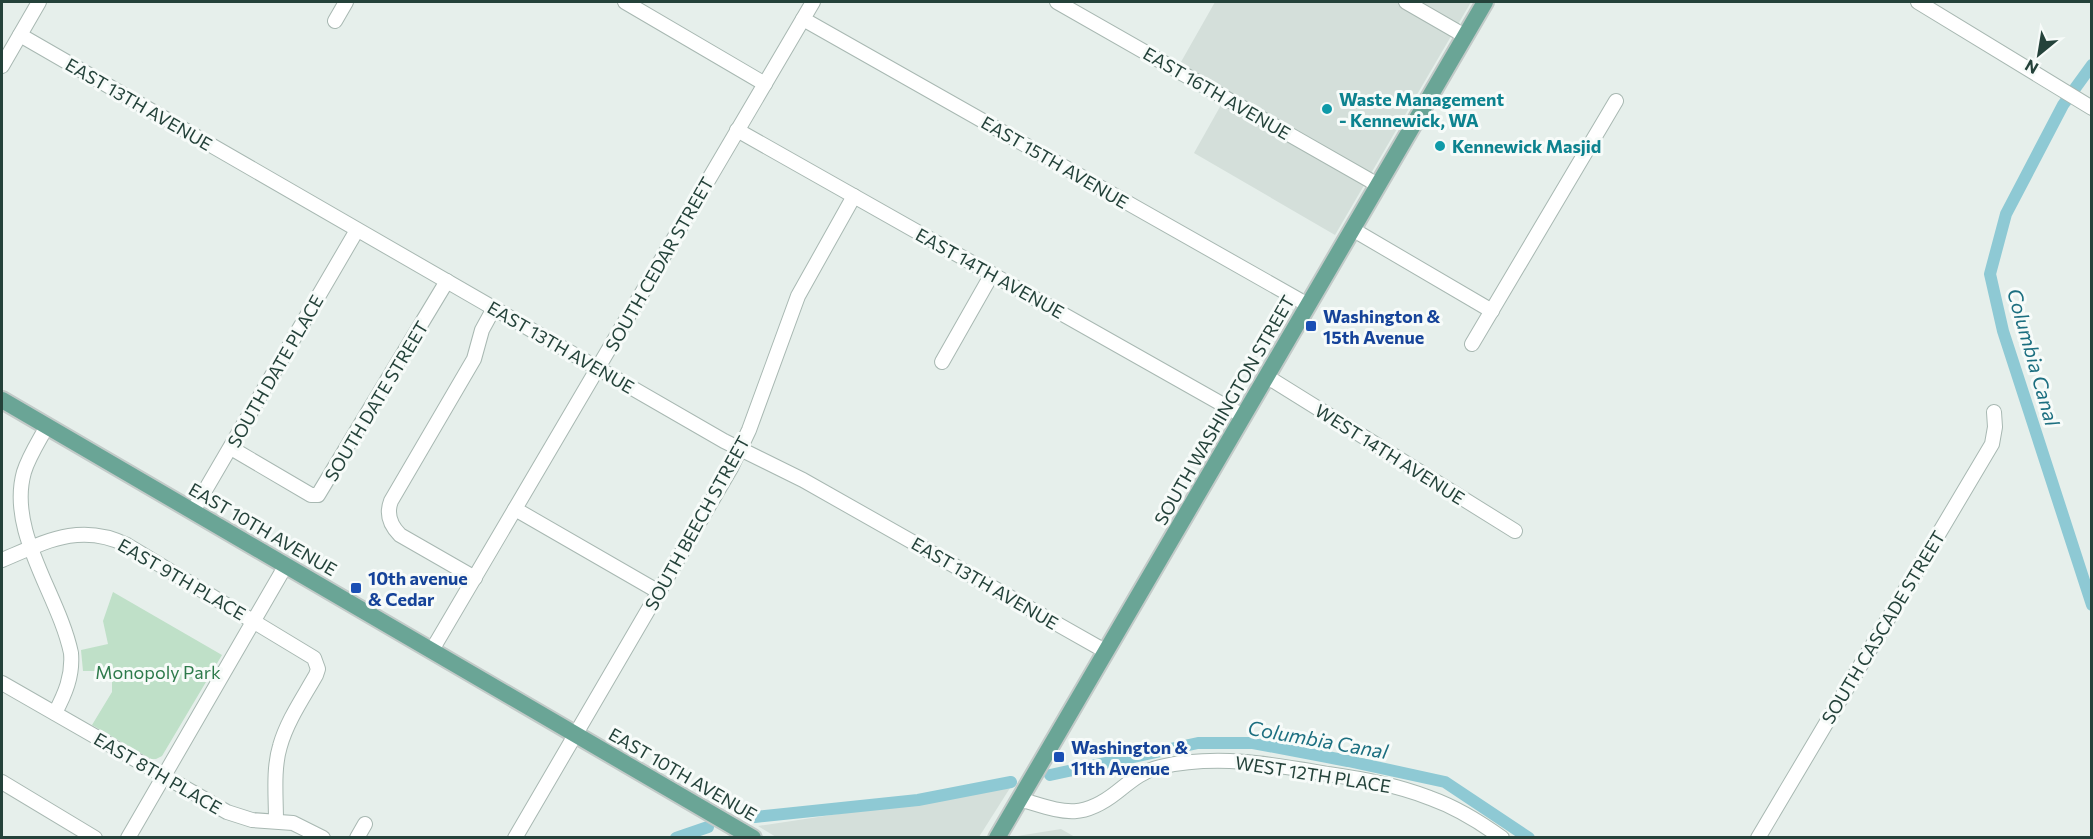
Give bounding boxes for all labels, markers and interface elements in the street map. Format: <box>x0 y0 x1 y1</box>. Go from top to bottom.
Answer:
north arrow <box>2009 24 2069 84</box>
street label: EAST 16TH AVENUE <box>1139 42 1295 144</box>
street label: EAST 13TH AVENUE <box>62 53 216 155</box>
text: N <box>2021 56 2041 79</box>
place label: Waste Management - Kennewick, WA <box>1339 88 1504 131</box>
marker: Waste Management - Kennewick, WA <box>1320 102 1334 116</box>
street label: EAST 15TH AVENUE <box>978 111 1132 213</box>
place label: Kennewick Masjid <box>1452 135 1601 157</box>
marker: Kennewick Masjid <box>1433 139 1447 153</box>
street label: SOUTH CEDAR STREET <box>600 173 718 355</box>
street label: EAST 14TH AVENUE <box>912 223 1068 323</box>
water label: Columbia Canal <box>2003 286 2065 429</box>
street label: SOUTH DATE PLACE <box>222 291 328 451</box>
street label: SOUTH WASHINGTON STREET <box>1149 291 1299 529</box>
street label: EAST 13TH AVENUE <box>484 296 638 398</box>
place label: Washington & 15th Avenue <box>1323 305 1441 348</box>
street label: SOUTH DATE STREET <box>319 317 433 485</box>
marker: Washington & 15th Avenue <box>1304 319 1318 333</box>
street label: WEST 14TH AVENUE <box>1311 399 1469 509</box>
street label: SOUTH BEECH STREET <box>640 432 754 614</box>
street label: EAST 10TH AVENUE <box>185 478 341 580</box>
street label: SOUTH CASCADE STREET <box>1817 527 1949 727</box>
street label: EAST 13TH AVENUE <box>908 532 1062 634</box>
street label: EAST 9TH PLACE <box>114 534 250 624</box>
place label: 10th avenue & Cedar <box>368 567 468 610</box>
marker: 10th avenue & Cedar <box>349 581 363 595</box>
park label: Monopoly Park <box>95 661 221 683</box>
water label: Columbia Canal <box>1246 715 1391 763</box>
street label: EAST 10TH AVENUE <box>605 723 761 825</box>
street label: EAST 8TH PLACE <box>90 728 226 818</box>
place label: Washington & 11th Avenue <box>1071 736 1189 779</box>
marker: Washington & 11th Avenue <box>1052 750 1066 764</box>
street label: WEST 12TH PLACE <box>1234 751 1392 797</box>

